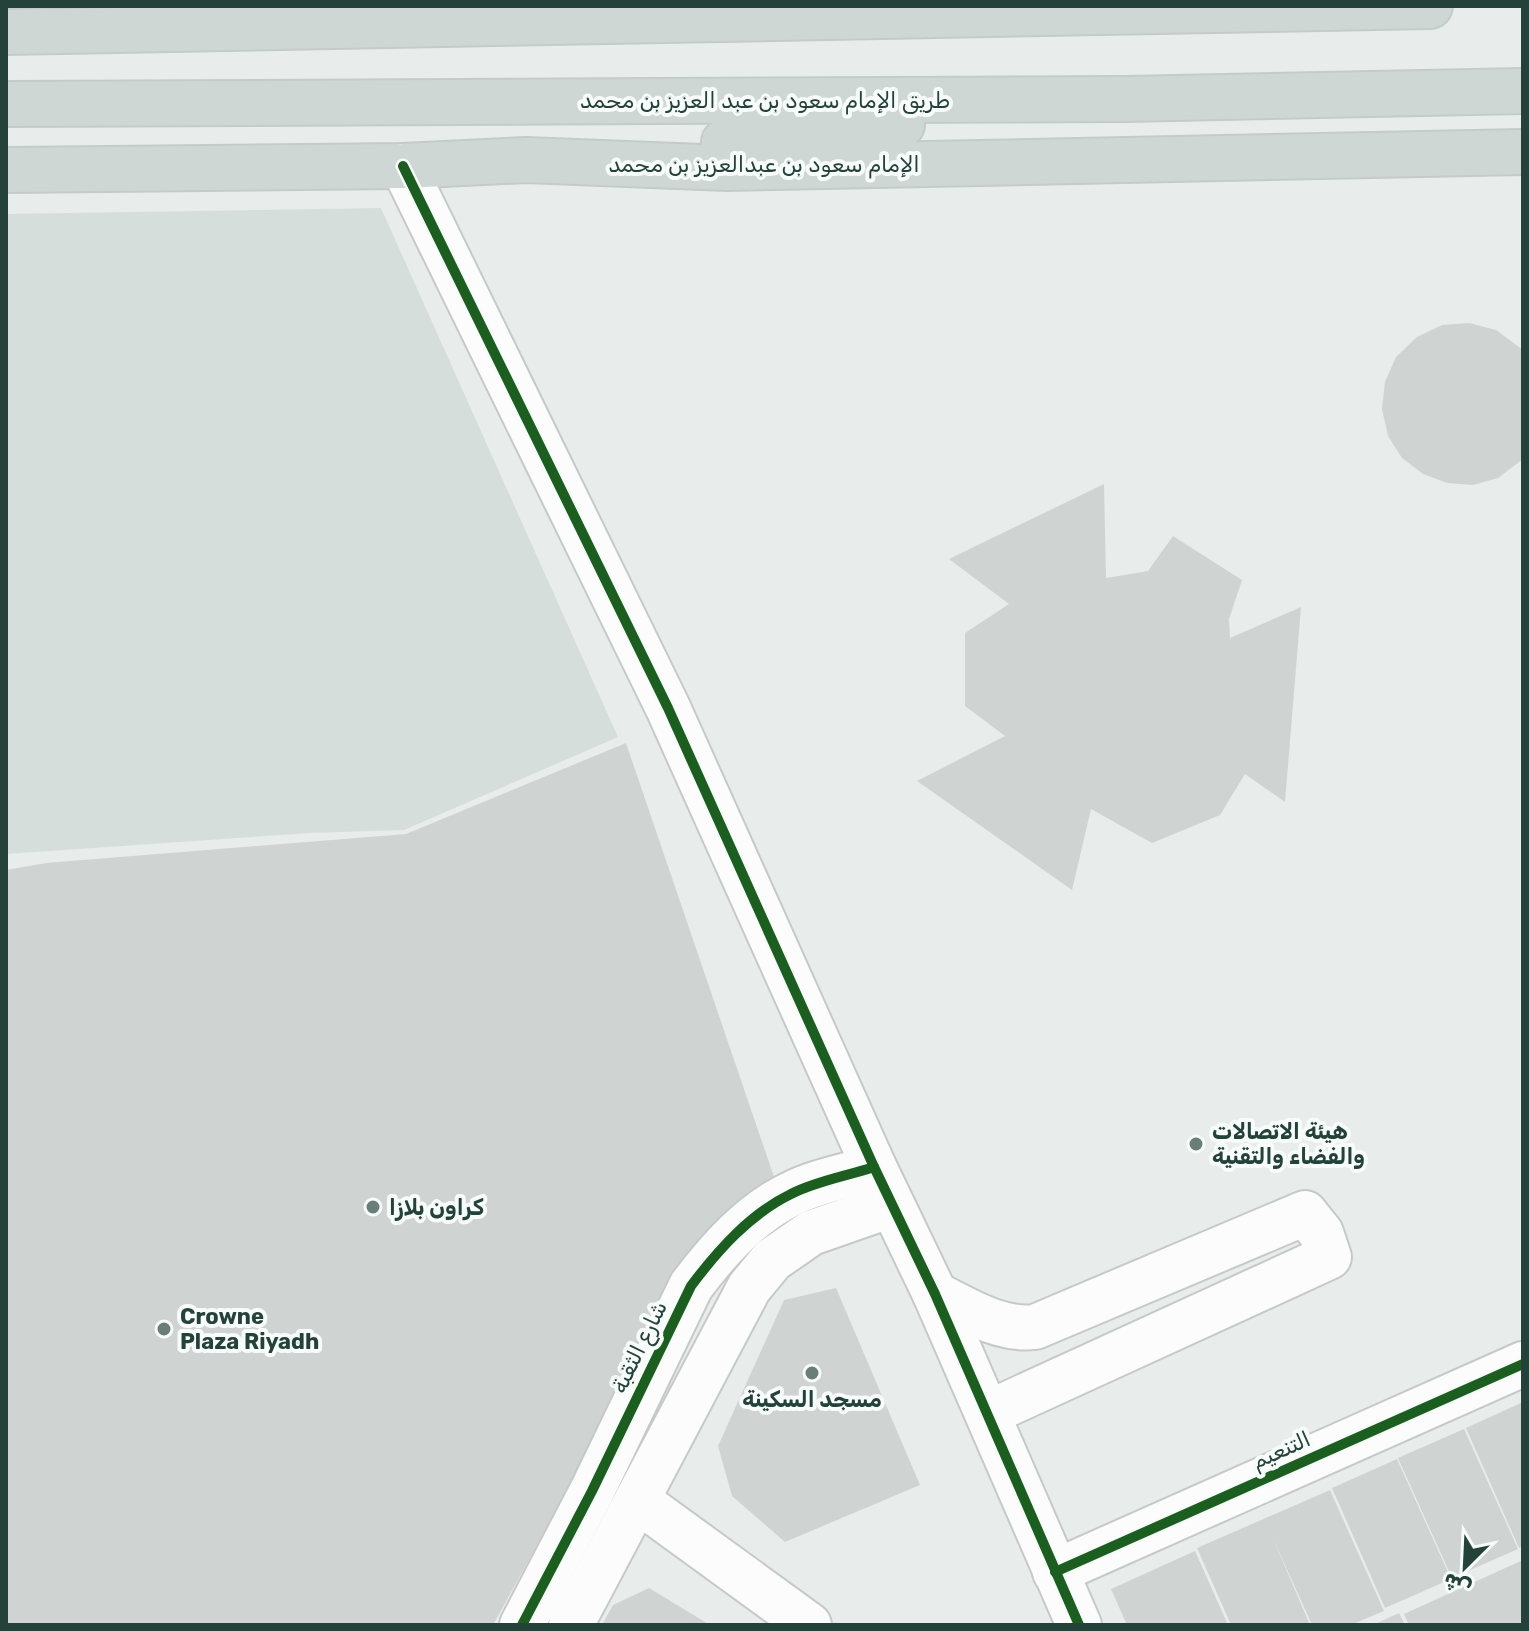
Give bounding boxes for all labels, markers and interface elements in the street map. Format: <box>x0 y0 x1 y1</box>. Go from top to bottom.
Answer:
street label: طريق الإمام سعود بن عبد العزيز بن محمد <box>580 87 950 115</box>
street label: الإمام سعود بن عبدالعزيز بن محمد <box>608 151 920 179</box>
place label: هيئة الاتصالات والفضاء والتقنية <box>1212 1118 1365 1170</box>
marker: هيئة الاتصالات والفضاء والتقنية <box>1187 1135 1205 1153</box>
place label: كراون بلازا <box>389 1194 484 1221</box>
marker: كراون بلازا <box>364 1198 382 1216</box>
street label: شارع الثقبة <box>605 1296 675 1399</box>
place label: Crowne Plaza Riyadh <box>180 1303 319 1355</box>
marker: Crowne Plaza Riyadh <box>155 1320 173 1338</box>
marker: مسجد السكينة <box>803 1364 821 1382</box>
place label: مسجد السكينة <box>742 1386 882 1413</box>
street label: التنعيم <box>1247 1425 1315 1476</box>
north arrow <box>1425 1527 1505 1607</box>
text: ش <box>1439 1567 1475 1603</box>

